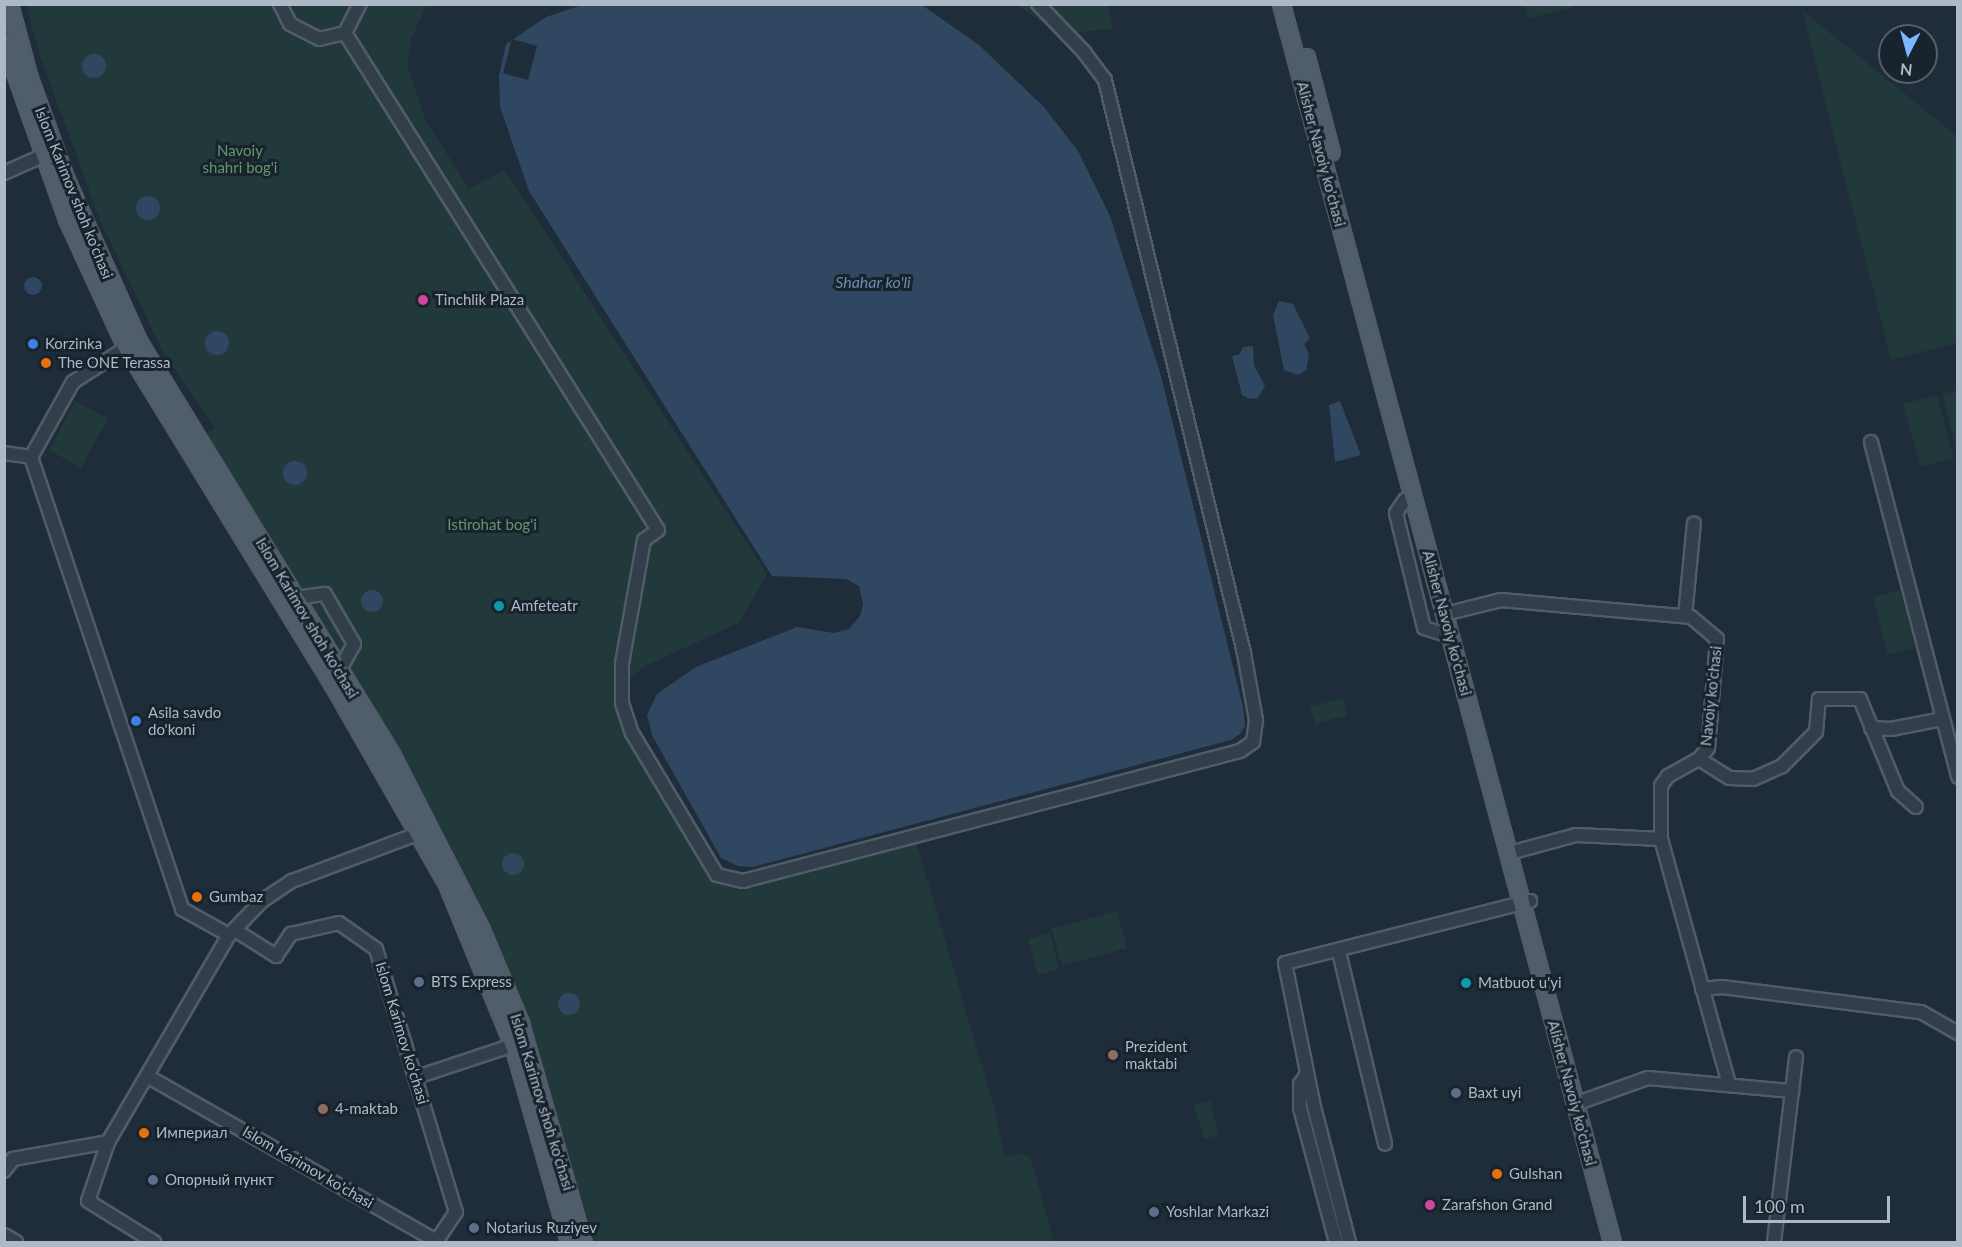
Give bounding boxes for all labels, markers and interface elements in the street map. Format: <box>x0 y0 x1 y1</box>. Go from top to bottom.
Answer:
north arrow <box>1878 24 1938 84</box>
text: N <box>1899 60 1913 81</box>
street label: Alisher Navoiy ko'chasi <box>1293 79 1349 229</box>
street label: Islom Karimov shoh ko'chasi <box>31 104 117 282</box>
park label: Navoiy shahri bog'i <box>203 141 277 176</box>
water label: Shahar ko'li <box>835 272 911 292</box>
place label: Tinchlik Plaza <box>435 291 524 309</box>
marker: Tinchlik Plaza <box>416 293 430 307</box>
place label: Korzinka <box>45 335 102 353</box>
marker: Korzinka <box>26 337 40 351</box>
place label: The ONE Terassa <box>58 354 171 372</box>
marker: The ONE Terassa <box>39 356 53 370</box>
park label: Istirohat bog'i <box>447 516 537 534</box>
street label: Islom Karimov shoh ko'chasi <box>252 534 362 702</box>
street label: Alisher Navoiy ko'chasi <box>1419 548 1475 698</box>
place label: Amfeteatr <box>511 597 578 615</box>
marker: Amfeteatr <box>492 599 506 613</box>
street label: Navoiy ko'chasi <box>1697 645 1725 747</box>
place label: Asila savdo do'koni <box>148 703 221 738</box>
marker: Asila savdo do'koni <box>129 714 143 728</box>
place label: Gumbaz <box>209 888 263 906</box>
marker: Gumbaz <box>190 890 204 904</box>
street label: Islom Karimov ko‘chasi <box>372 959 432 1107</box>
place label: BTS Express <box>431 973 512 991</box>
place label: Matbuot u'yi <box>1478 974 1562 992</box>
marker: BTS Express <box>412 975 426 989</box>
marker: Matbuot u'yi <box>1459 976 1473 990</box>
street label: Islom Karimov shoh ko'chasi <box>506 1011 578 1193</box>
street label: Alisher Navoiy ko'chasi <box>1544 1018 1600 1168</box>
place label: Prezident maktabi <box>1125 1037 1187 1072</box>
marker: Prezident maktabi <box>1106 1048 1120 1062</box>
place label: Baxt uyi <box>1468 1084 1521 1102</box>
marker: Baxt uyi <box>1449 1086 1463 1100</box>
place label: 4-maktab <box>335 1100 398 1118</box>
marker: 4-maktab <box>316 1102 330 1116</box>
street label: Islom Karimov ko'chasi <box>239 1122 377 1212</box>
place label: Империал <box>156 1124 228 1142</box>
marker: Империал <box>137 1126 151 1140</box>
place label: Gulshan <box>1509 1165 1562 1183</box>
marker: Gulshan <box>1490 1167 1504 1181</box>
place label: Опорный пункт <box>165 1171 274 1189</box>
marker: Опорный пункт <box>146 1173 160 1187</box>
scale bar <box>1746 1184 1893 1222</box>
text: 100 m <box>1754 1195 1805 1217</box>
place label: Zarafshon Grand <box>1442 1196 1552 1214</box>
marker: Zarafshon Grand <box>1423 1198 1437 1212</box>
place label: Yoshlar Markazi <box>1166 1203 1269 1221</box>
marker: Yoshlar Markazi <box>1147 1205 1161 1219</box>
place label: Notarius Ruziyev <box>486 1219 597 1237</box>
marker: Notarius Ruziyev <box>467 1221 481 1235</box>

